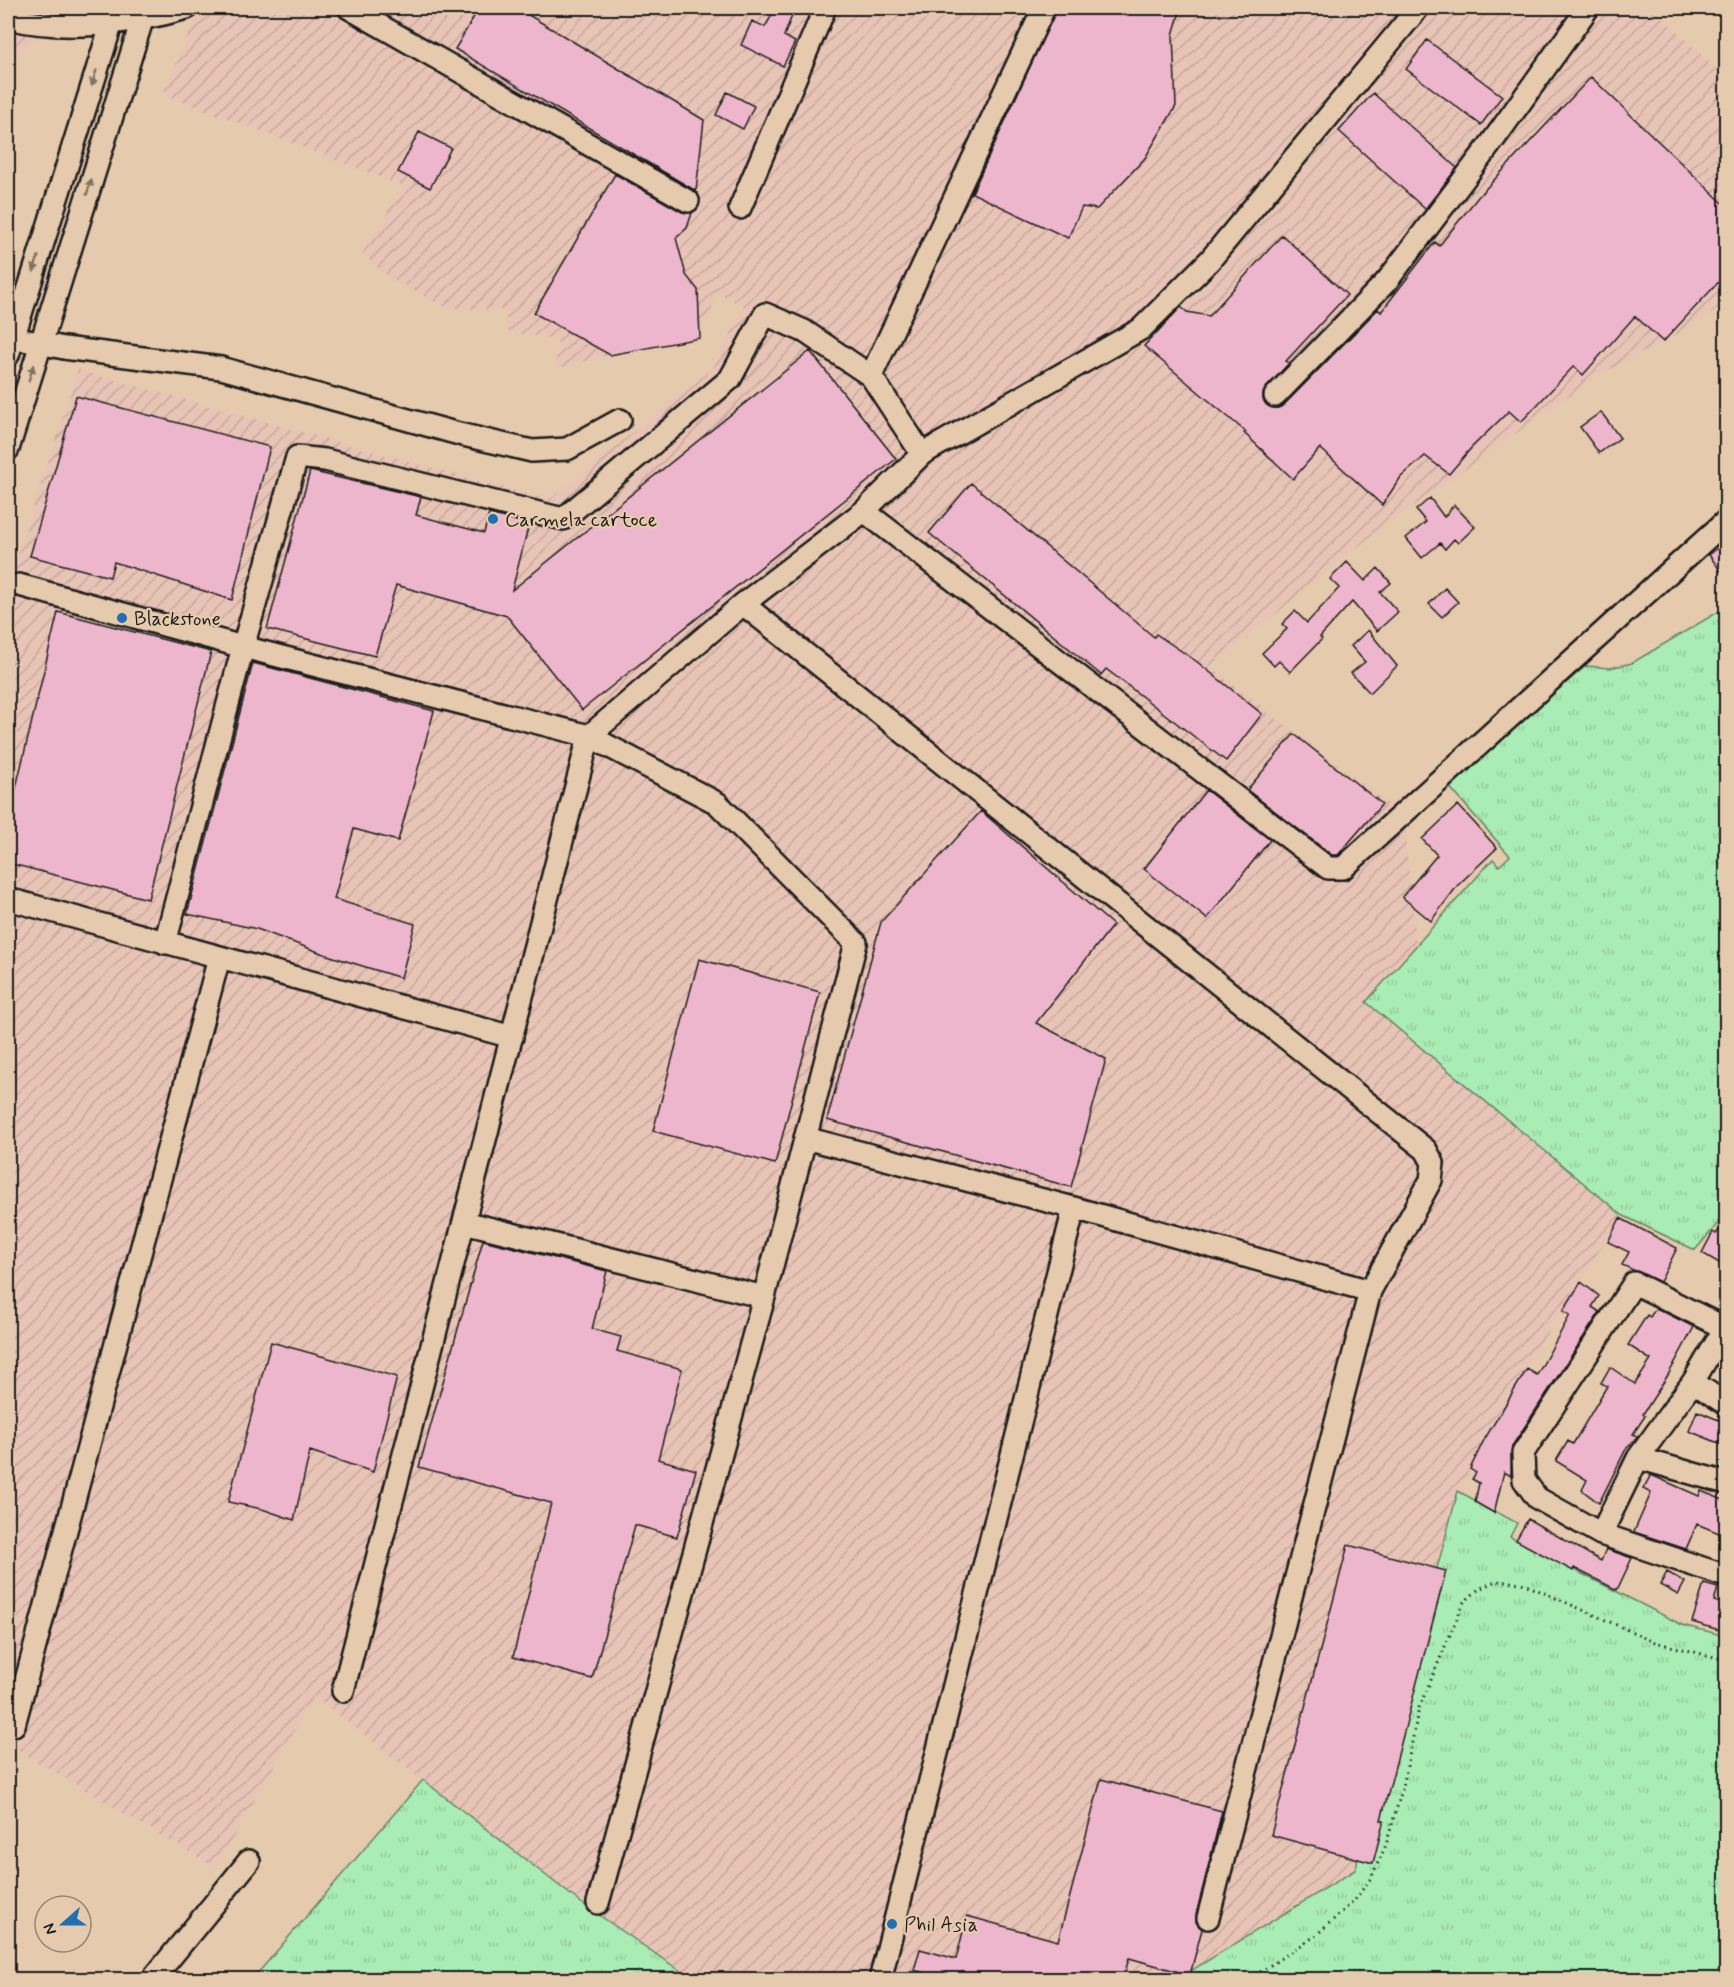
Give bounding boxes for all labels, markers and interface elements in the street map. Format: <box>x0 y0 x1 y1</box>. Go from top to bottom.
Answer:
one-way arrow <box>89 69 98 87</box>
one-way arrow <box>85 178 95 196</box>
one-way arrow <box>31 255 40 273</box>
one-way arrow <box>27 364 36 382</box>
place label: Carmela cartoce <box>505 507 657 534</box>
marker: Carmela cartoce <box>486 512 500 526</box>
place label: Blackstone <box>134 606 221 633</box>
marker: Blackstone <box>115 611 129 625</box>
north arrow <box>33 1894 93 1954</box>
place label: Phil Asia <box>904 1912 978 1939</box>
marker: Phil Asia <box>885 1917 899 1931</box>
text: N <box>39 1920 62 1938</box>

